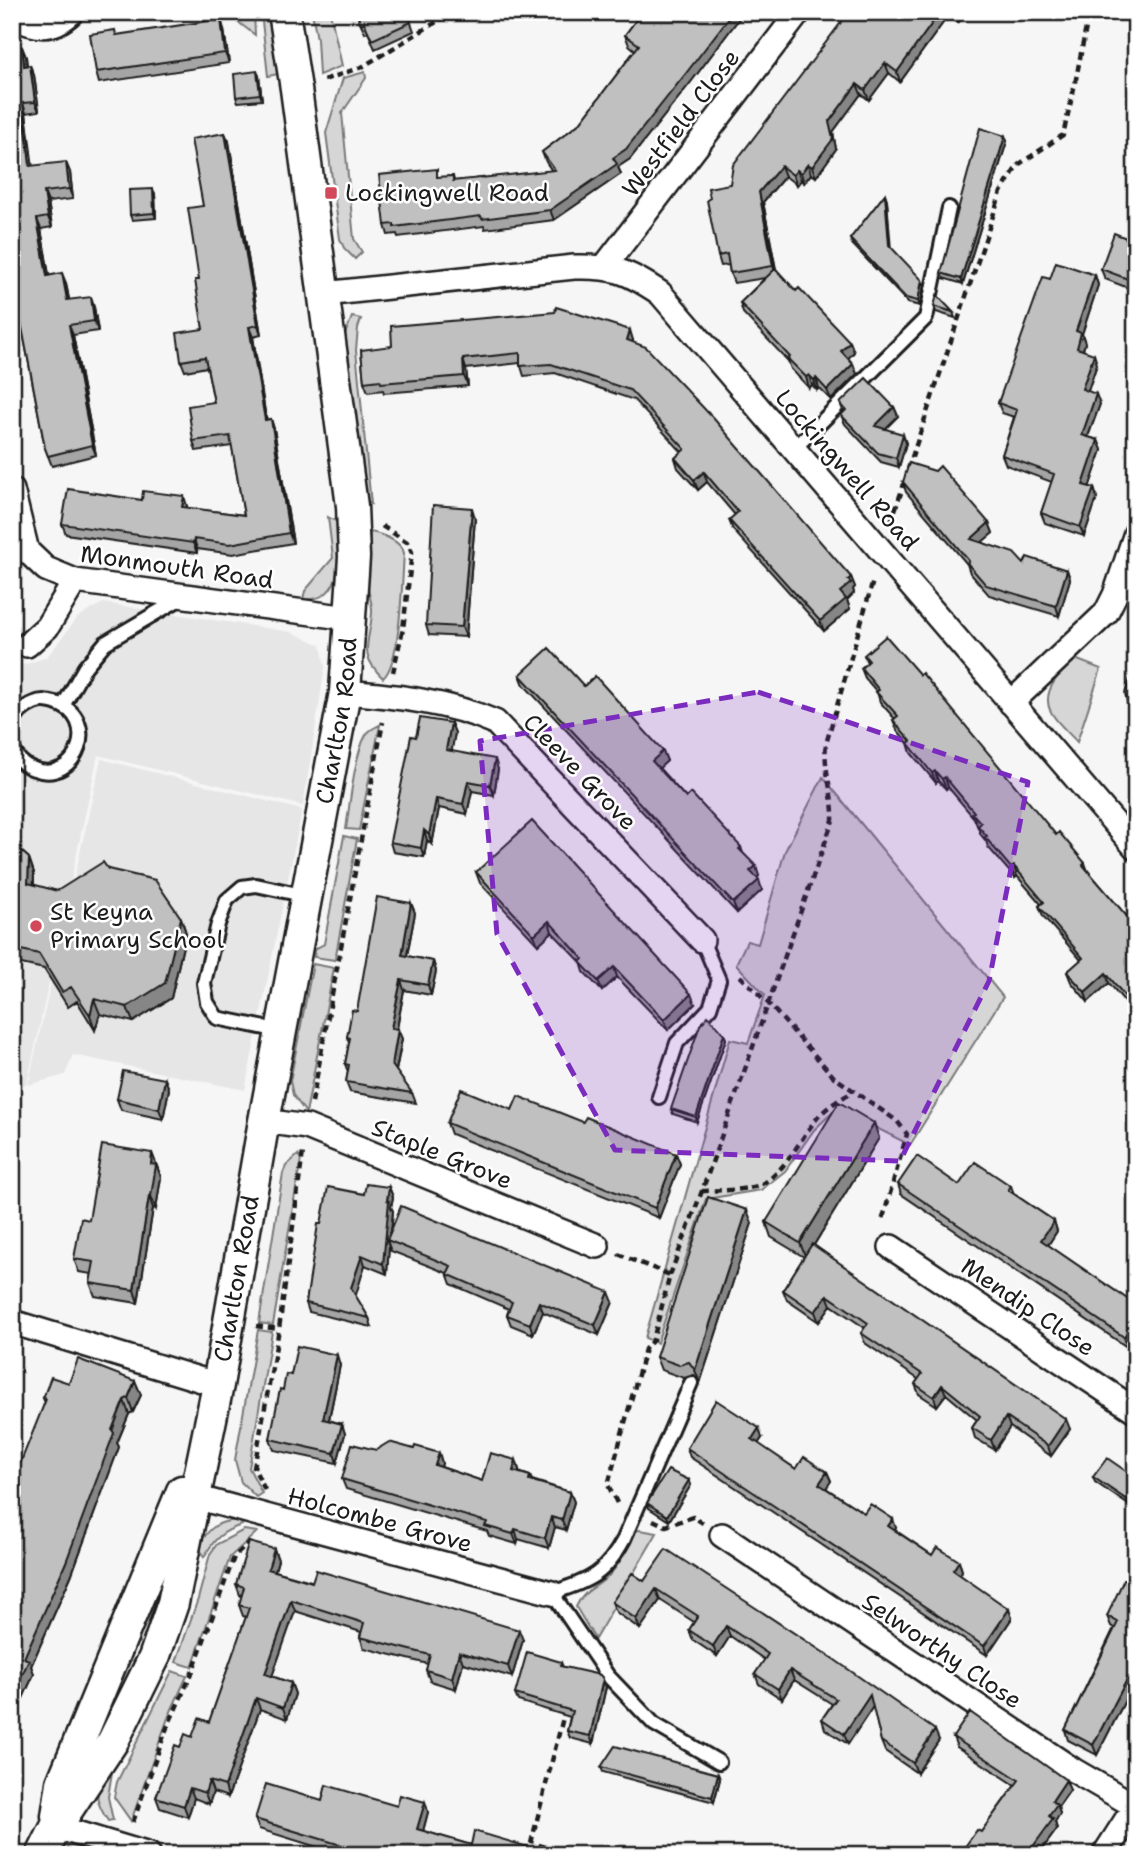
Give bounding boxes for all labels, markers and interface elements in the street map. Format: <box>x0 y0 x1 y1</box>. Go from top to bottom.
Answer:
street label: Westfield Close <box>615 43 747 203</box>
place label: Lockingwell Road <box>345 177 549 209</box>
marker: Lockingwell Road <box>323 185 339 201</box>
street label: Lockingwell Road <box>768 382 926 558</box>
street label: Monmouth Road <box>78 538 276 596</box>
street label: Charlton Road <box>308 636 365 807</box>
street label: Cleeve Grove <box>516 707 644 837</box>
place label: St Keyna Primary School <box>50 896 225 956</box>
marker: St Keyna Primary School <box>28 918 44 934</box>
street label: Staple Grove <box>367 1111 517 1197</box>
street label: Charlton Road <box>206 1193 267 1364</box>
street label: Mendip Close <box>955 1250 1101 1364</box>
street label: Holcombe Grove <box>284 1480 476 1560</box>
street label: Selworthy Close <box>856 1586 1028 1716</box>

